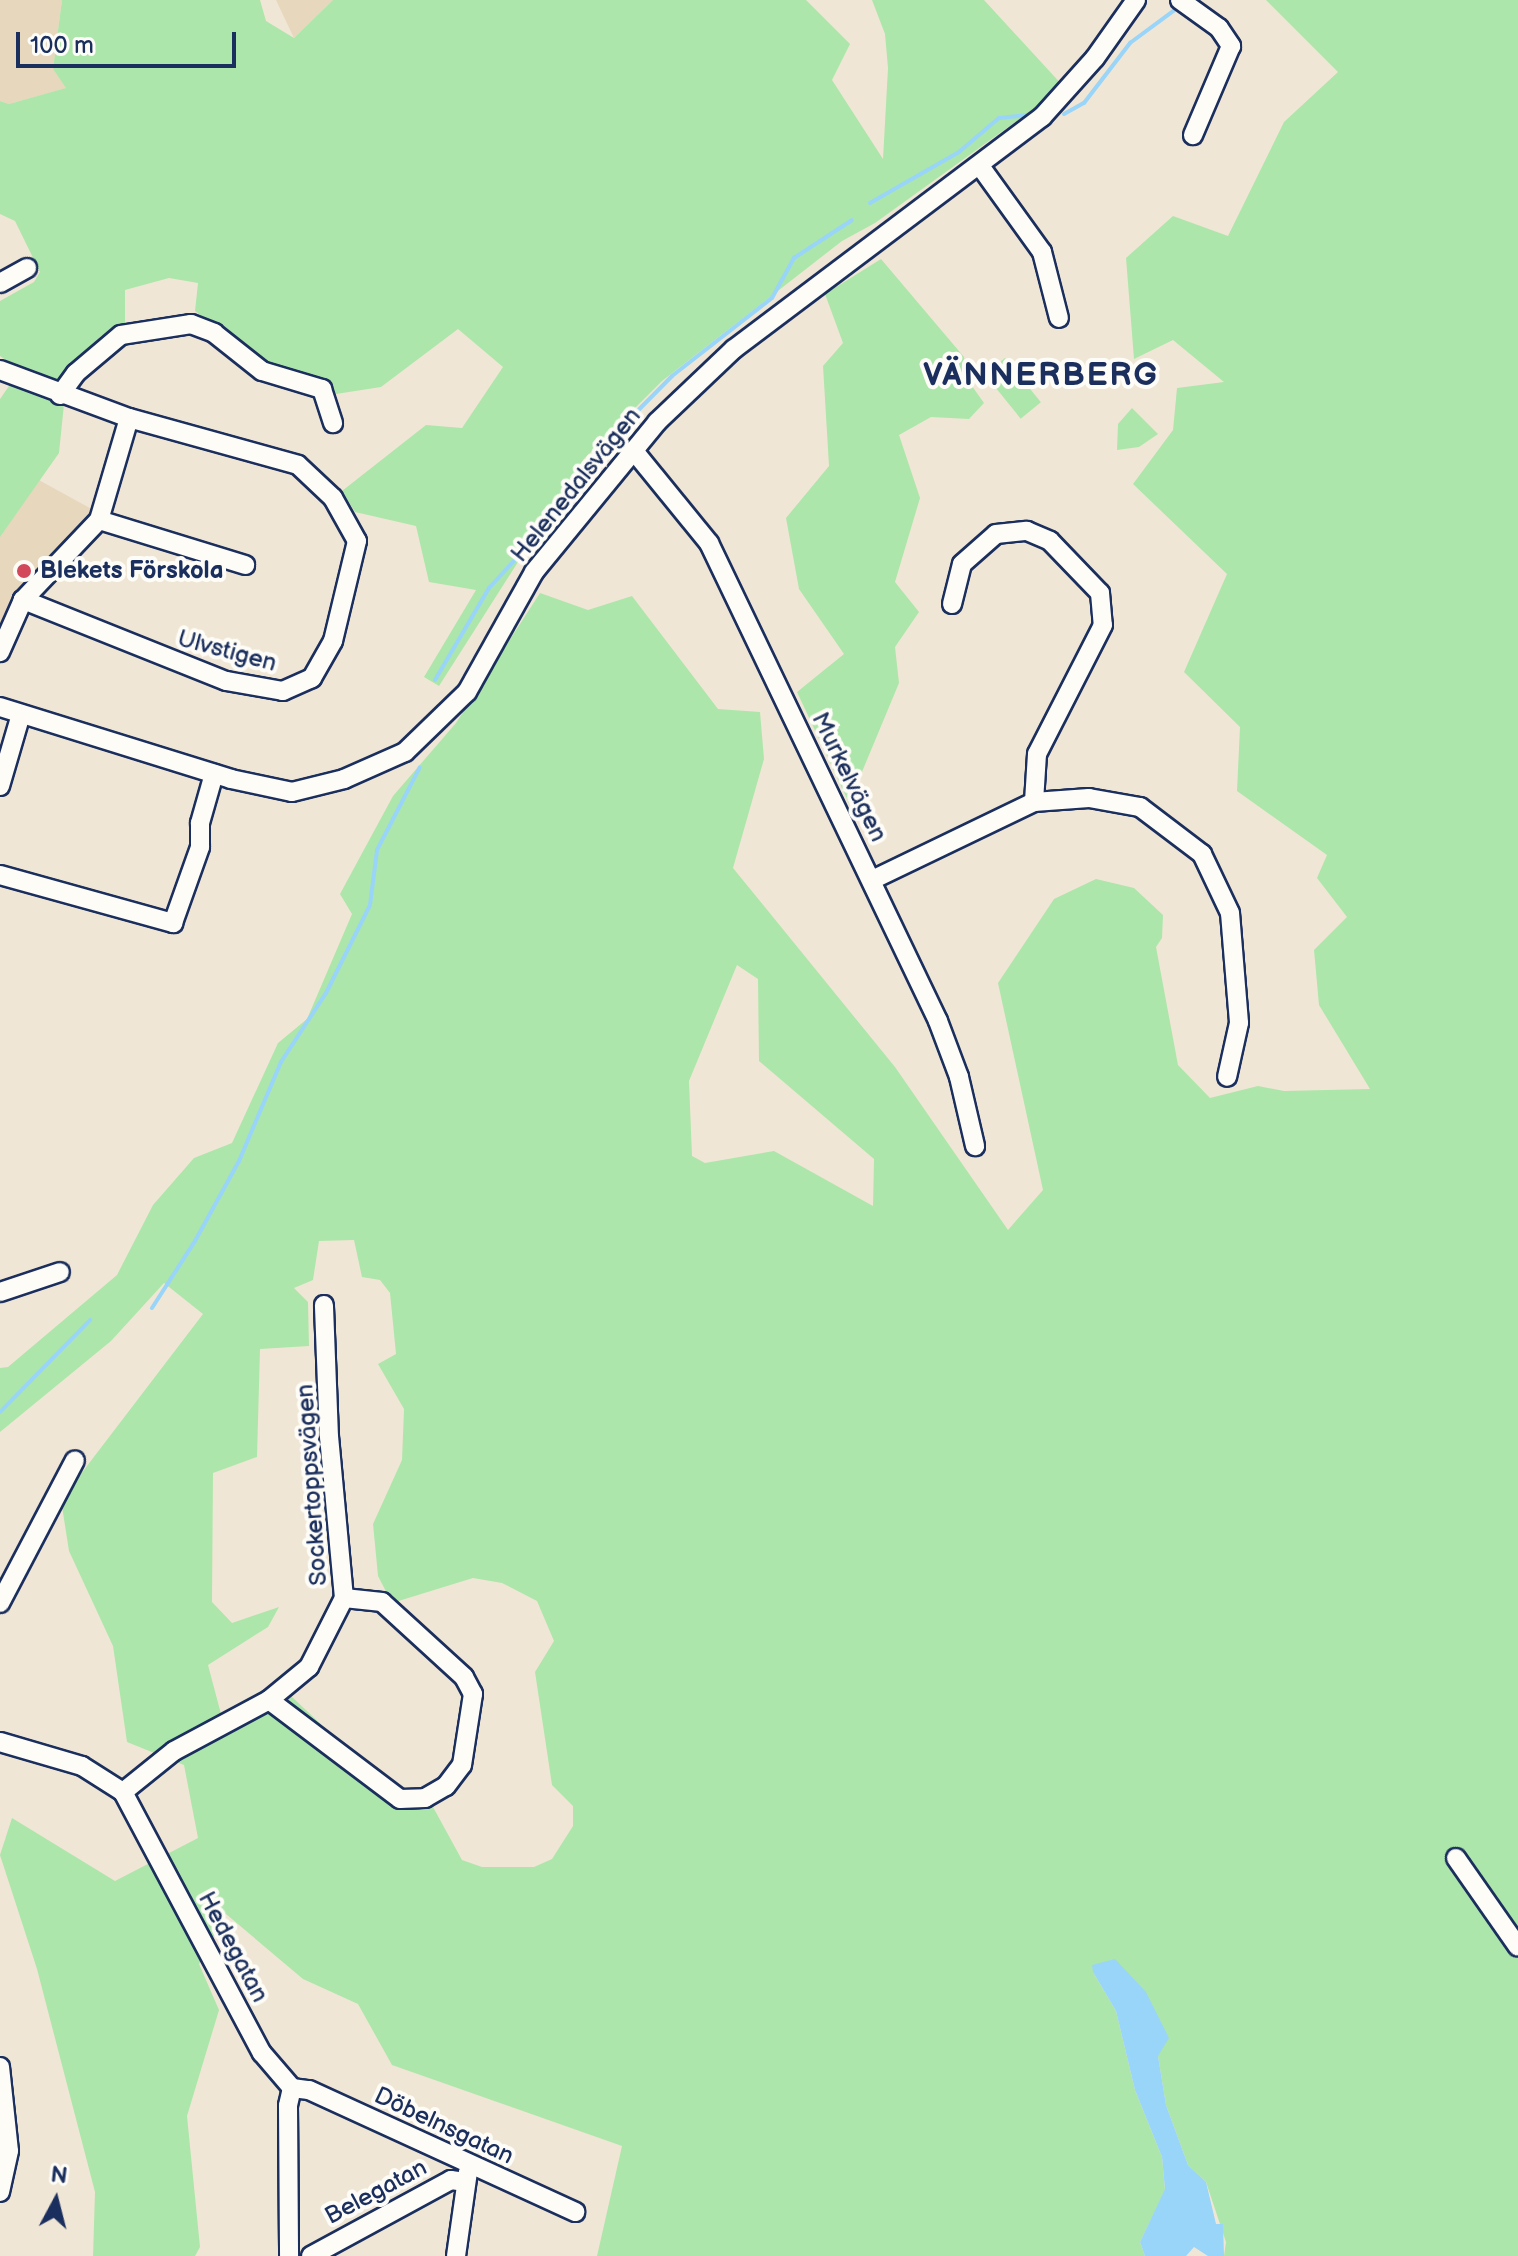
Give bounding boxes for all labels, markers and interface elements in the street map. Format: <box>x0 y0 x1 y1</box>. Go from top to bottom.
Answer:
scale bar <box>20 16 240 66</box>
text: 100 m <box>30 31 94 60</box>
district label: VÄNNERBERG <box>923 357 1159 395</box>
street label: Helenedalsvägen <box>505 402 647 568</box>
place label: Blekets Förskola <box>40 557 223 585</box>
marker: Blekets Förskola <box>15 562 33 580</box>
street label: Ulvstigen <box>175 624 279 678</box>
street label: Murkelvägen <box>805 708 893 846</box>
street label: Sockertoppsvägen <box>291 1383 333 1587</box>
street label: Hedegatan <box>192 1887 274 2007</box>
street label: Döbelnsgatan <box>370 2081 518 2171</box>
street label: Belegatan <box>320 2153 432 2231</box>
north arrow <box>16 2160 96 2240</box>
text: N <box>49 2161 69 2190</box>

